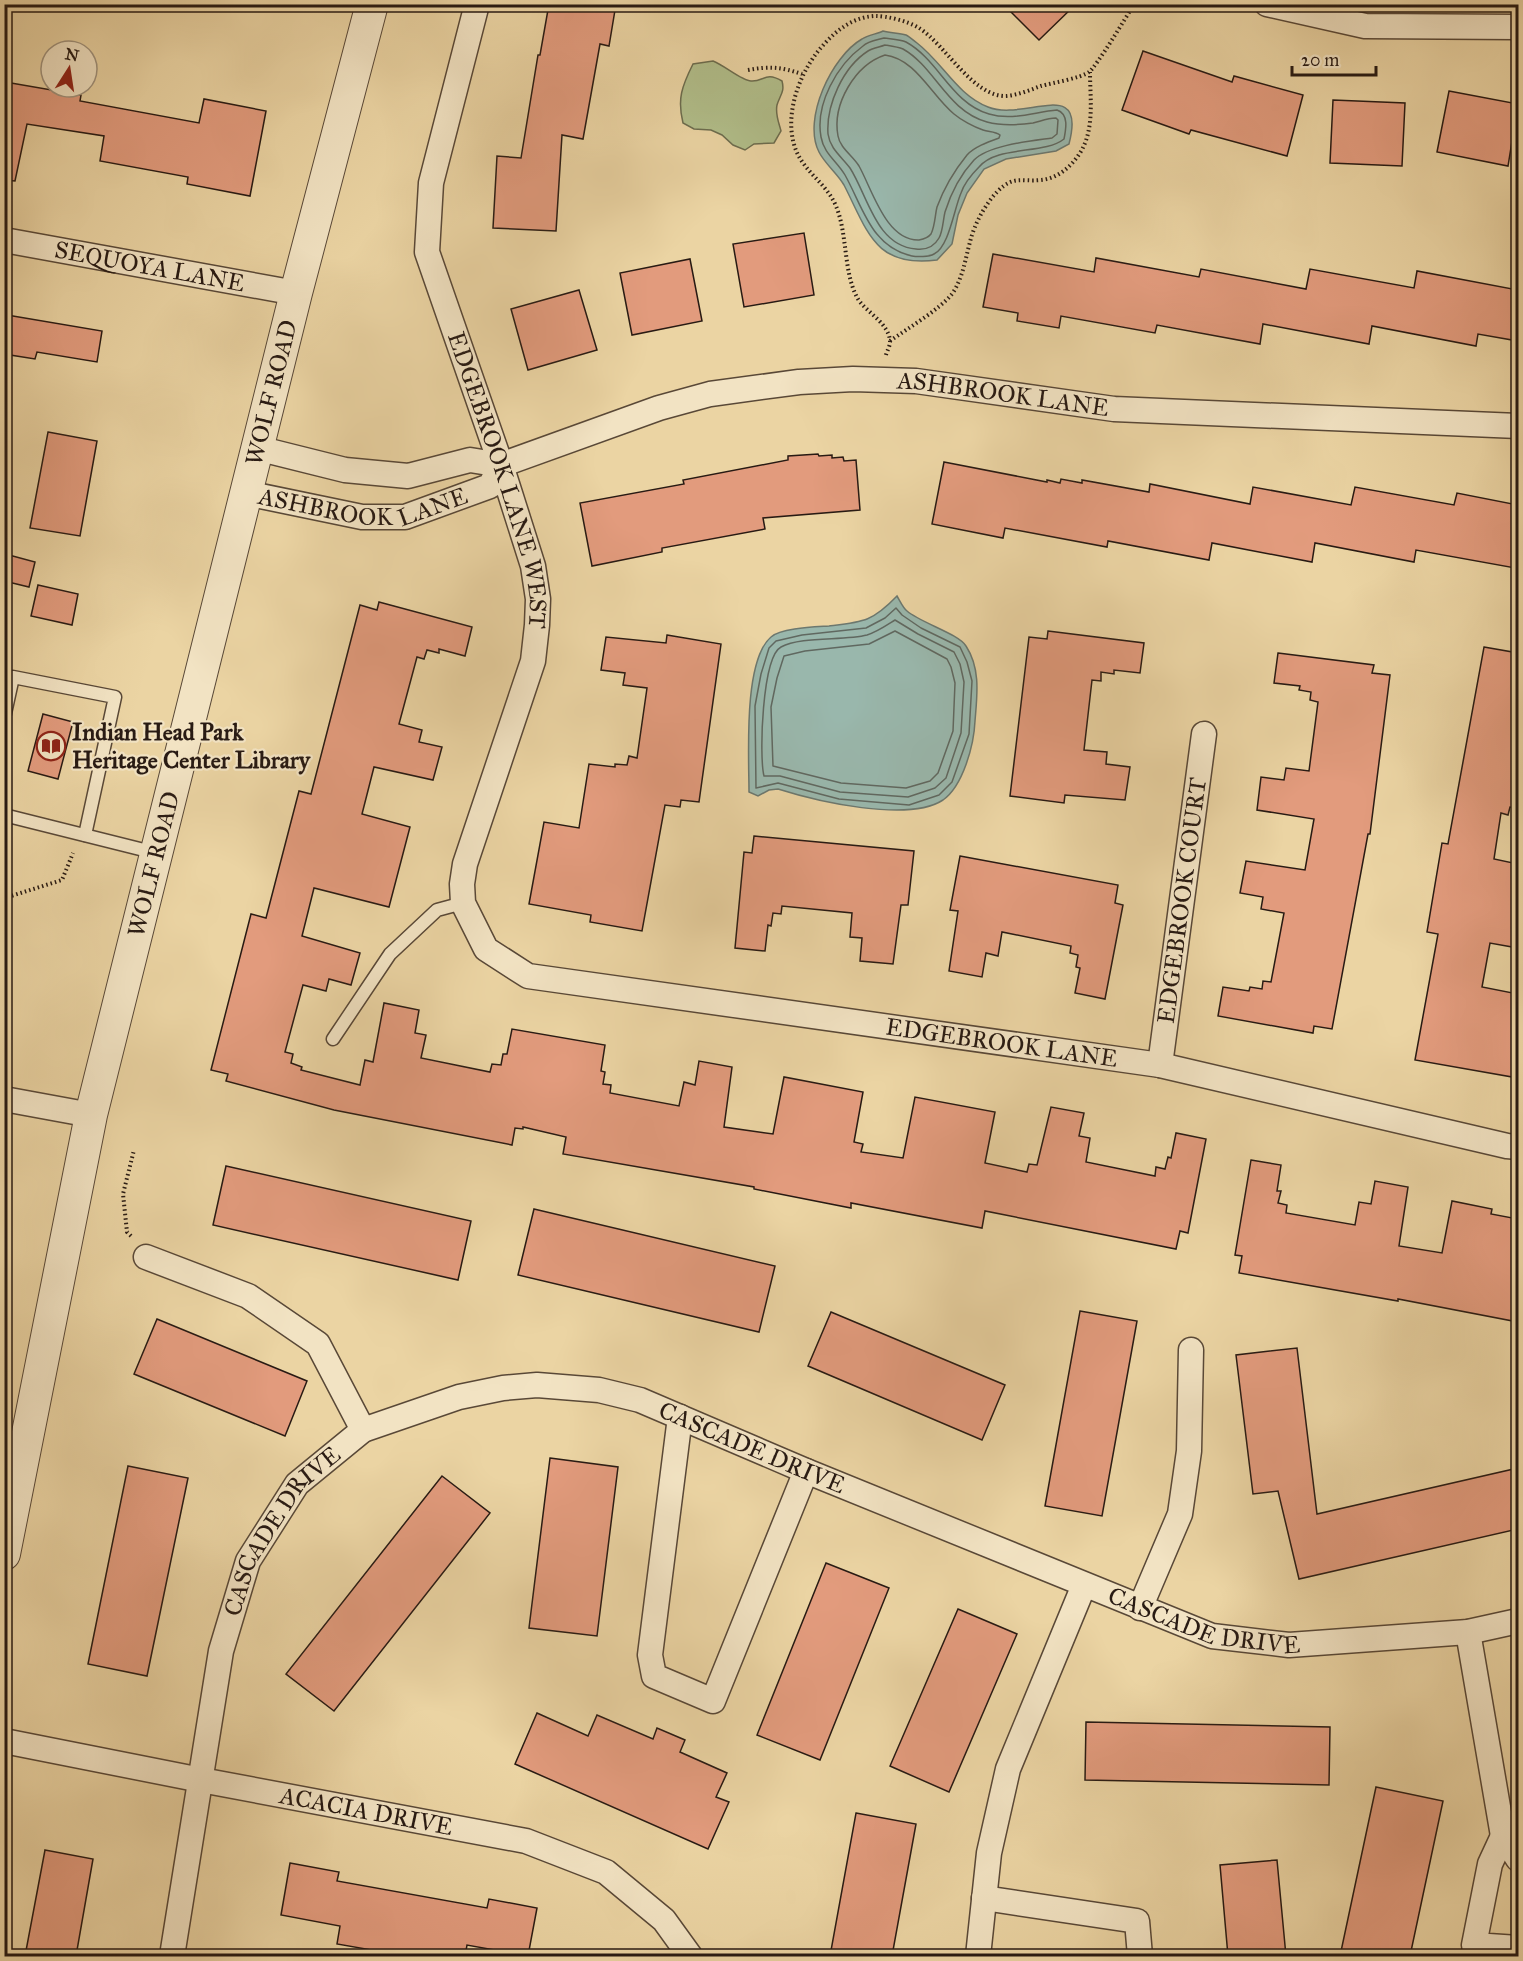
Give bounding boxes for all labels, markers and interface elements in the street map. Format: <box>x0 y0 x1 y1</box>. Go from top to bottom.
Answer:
north arrow <box>39 39 99 99</box>
scale bar <box>1292 39 1376 77</box>
text: N <box>63 44 81 66</box>
text: 20 m <box>1301 49 1339 71</box>
street label: SEQUOYA LANE <box>52 234 247 298</box>
street label: WOLF ROAD <box>239 317 304 468</box>
street label: EDGEBROOK LANE WEST <box>441 328 553 629</box>
street label: ASHBROOK LANE <box>896 365 1111 423</box>
street label: ASHBROOK LANE <box>255 481 472 533</box>
place label: Indian Head Park Heritage Center Library <box>72 717 312 775</box>
library icon: Indian Head Park Heritage Center Library <box>35 730 67 762</box>
street label: EDGEBROOK COURT <box>1151 776 1213 1025</box>
street label: WOLF ROAD <box>121 788 186 940</box>
street label: EDGEBROOK LANE <box>884 1012 1119 1074</box>
street label: CASCADE DRIVE <box>654 1395 850 1500</box>
street label: CASCADE DRIVE <box>217 1440 347 1620</box>
street label: CASCADE DRIVE <box>1104 1580 1301 1660</box>
street label: ACACIA DRIVE <box>276 1780 455 1842</box>

